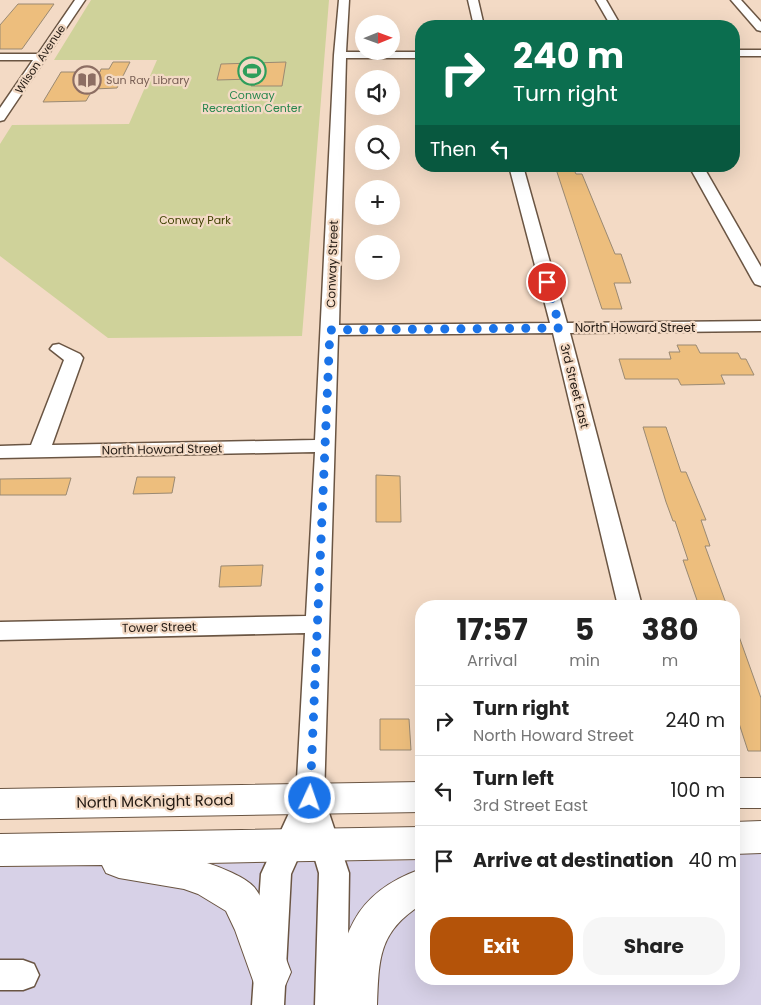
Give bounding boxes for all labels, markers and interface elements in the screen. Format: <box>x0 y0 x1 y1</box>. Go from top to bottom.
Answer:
north arrow <box>355 15 400 60</box>
map controls <box>355 15 400 280</box>
street label: Wilson Avenue <box>11 21 69 97</box>
text: 240 m <box>513 31 624 80</box>
icon: right <box>430 40 495 105</box>
sports icon: Conway Recreation Center <box>237 56 267 86</box>
library icon: Sun Ray Library <box>72 65 102 95</box>
button: sound <box>355 70 400 115</box>
place label: Sun Ray Library <box>106 72 190 88</box>
text: Turn right <box>513 78 618 109</box>
place label: Conway Recreation Center <box>202 87 302 116</box>
button: search <box>355 125 400 170</box>
icon: left <box>486 135 514 163</box>
text: Then <box>430 136 476 163</box>
button: + <box>355 180 400 225</box>
park label: Conway Park <box>159 212 231 228</box>
street label: Conway Street <box>322 220 342 308</box>
button: − <box>355 235 400 280</box>
pin <box>526 261 568 303</box>
icon: arrive <box>533 268 561 296</box>
street label: North Howard Street <box>575 319 695 336</box>
street label: 3rd Street East <box>556 342 594 430</box>
street label: North Howard Street <box>102 439 222 459</box>
text: 17:57 <box>456 608 528 651</box>
text: 5 <box>575 608 594 651</box>
text: 380 <box>641 608 699 651</box>
street label: Tower Street <box>122 618 196 636</box>
text: Arrival <box>467 649 517 672</box>
text: min <box>569 649 600 672</box>
text: m <box>662 649 678 672</box>
text: Turn right <box>473 695 569 722</box>
icon: right <box>430 707 458 735</box>
text: 240 m <box>666 707 725 734</box>
text: North Howard Street <box>473 724 634 747</box>
text: Turn left <box>473 765 554 792</box>
position arrow <box>283 771 335 823</box>
icon: left <box>430 777 458 805</box>
text: 100 m <box>670 777 725 804</box>
street label: North McKnight Road <box>76 789 234 813</box>
text: 3rd Street East <box>473 794 588 817</box>
icon: arrive <box>430 847 458 875</box>
text: Arrive at destination <box>473 847 674 874</box>
text: 40 m <box>689 847 737 874</box>
button: Exit <box>430 917 573 975</box>
button: Share <box>583 917 725 975</box>

